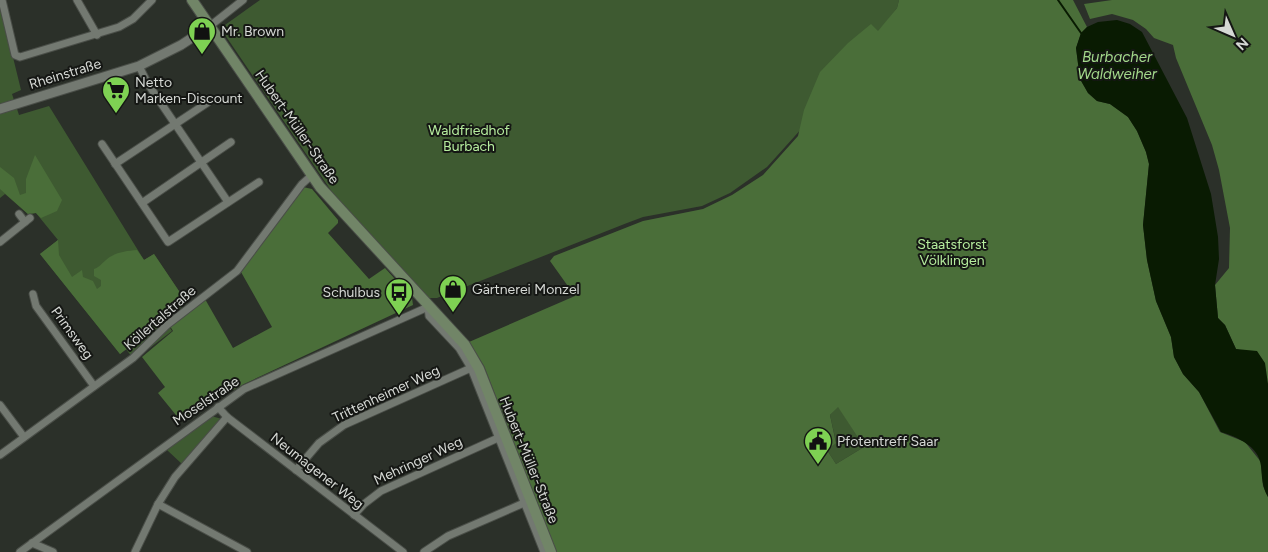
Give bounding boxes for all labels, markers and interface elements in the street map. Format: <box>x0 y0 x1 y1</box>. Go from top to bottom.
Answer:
north arrow <box>1208 10 1258 60</box>
shop icon: Mr. Brown <box>187 16 217 55</box>
place label: Mr. Brown <box>221 23 284 40</box>
text: N <box>1232 34 1252 54</box>
water label: Burbacher Waldweiher <box>1077 48 1158 83</box>
street label: Rheinstraße <box>27 55 103 93</box>
street label: Hubert-Müller-Straße <box>251 67 343 188</box>
place label: Netto Marken-Discount <box>135 74 243 107</box>
supermarket icon: Netto Marken-Discount <box>101 75 131 114</box>
park label: Waldfriedhof Burbach <box>428 122 511 155</box>
park label: Staatsforst Völklingen <box>917 236 987 269</box>
shop icon: Gärtnerei Monzel <box>438 274 468 313</box>
bus stop icon: Schulbus <box>384 277 414 316</box>
place label: Gärtnerei Monzel <box>472 281 580 298</box>
street label: Köllertalstraße <box>121 282 200 354</box>
place label: Schulbus <box>323 284 380 301</box>
street label: Primsweg <box>47 303 97 363</box>
street label: Trittenheimer Weg <box>330 362 442 426</box>
street label: Moselstraße <box>170 372 243 429</box>
street label: Hubert-Müller-Straße <box>496 394 562 526</box>
public building icon: Pfotentreff Saar <box>803 426 833 465</box>
street label: Neumagener Weg <box>267 429 367 513</box>
street label: Mehringer Weg <box>371 433 465 489</box>
place label: Pfotentreff Saar <box>837 433 938 450</box>

